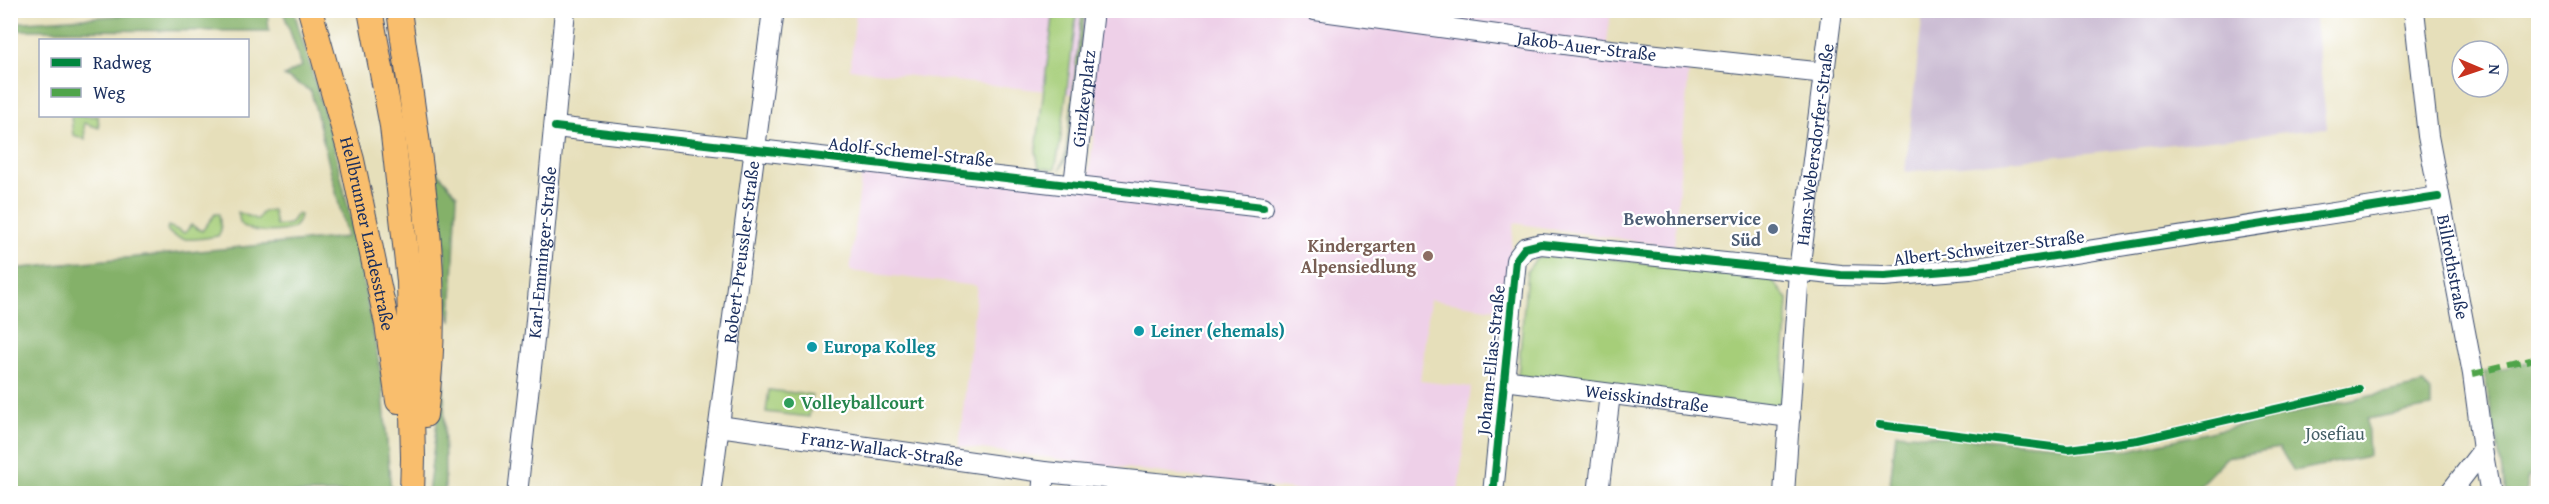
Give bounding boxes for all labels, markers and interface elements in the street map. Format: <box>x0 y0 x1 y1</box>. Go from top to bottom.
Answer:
street label: Jakob-Auer-Straße <box>1513 23 1658 68</box>
legend <box>39 39 249 117</box>
north arrow <box>2450 39 2510 99</box>
street label: Hans-Webersdorfer-Straße <box>1788 42 1841 247</box>
street label: Ginzkeyplatz <box>1064 48 1102 148</box>
text: Radweg <box>93 49 151 76</box>
text: N <box>2483 64 2507 76</box>
text: Weg <box>93 79 125 106</box>
street label: Adolf-Schemel-Straße <box>827 129 995 174</box>
street label: Hellbrunner Landesstraße <box>333 133 402 332</box>
street label: Robert-Preussler-Straße <box>716 159 766 345</box>
street label: Karl-Emminger-Straße <box>520 165 563 340</box>
place label: Bewohnerservice Süd <box>1624 205 1762 253</box>
street label: Billrothstraße <box>2430 212 2476 322</box>
marker: Bewohnerservice Süd <box>1766 222 1780 236</box>
street label: Albert-Schweitzer-Straße <box>1892 222 2086 273</box>
place label: Kindergarten Alpensiedlung <box>1301 232 1417 280</box>
marker: Kindergarten Alpensiedlung <box>1421 249 1435 263</box>
street label: Johann-Elias-Straße <box>1469 284 1512 438</box>
place label: Leiner (ehemals) <box>1151 317 1285 344</box>
marker: Leiner (ehemals) <box>1132 324 1146 338</box>
place label: Europa Kolleg <box>824 333 936 360</box>
marker: Europa Kolleg <box>805 340 819 354</box>
street label: Weisskindstraße <box>1583 377 1710 419</box>
place label: Volleyballcourt <box>801 389 925 416</box>
marker: Volleyballcourt <box>782 396 796 410</box>
park label: Josefiau <box>2303 420 2365 447</box>
street label: Franz-Wallack-Straße <box>800 424 965 473</box>

